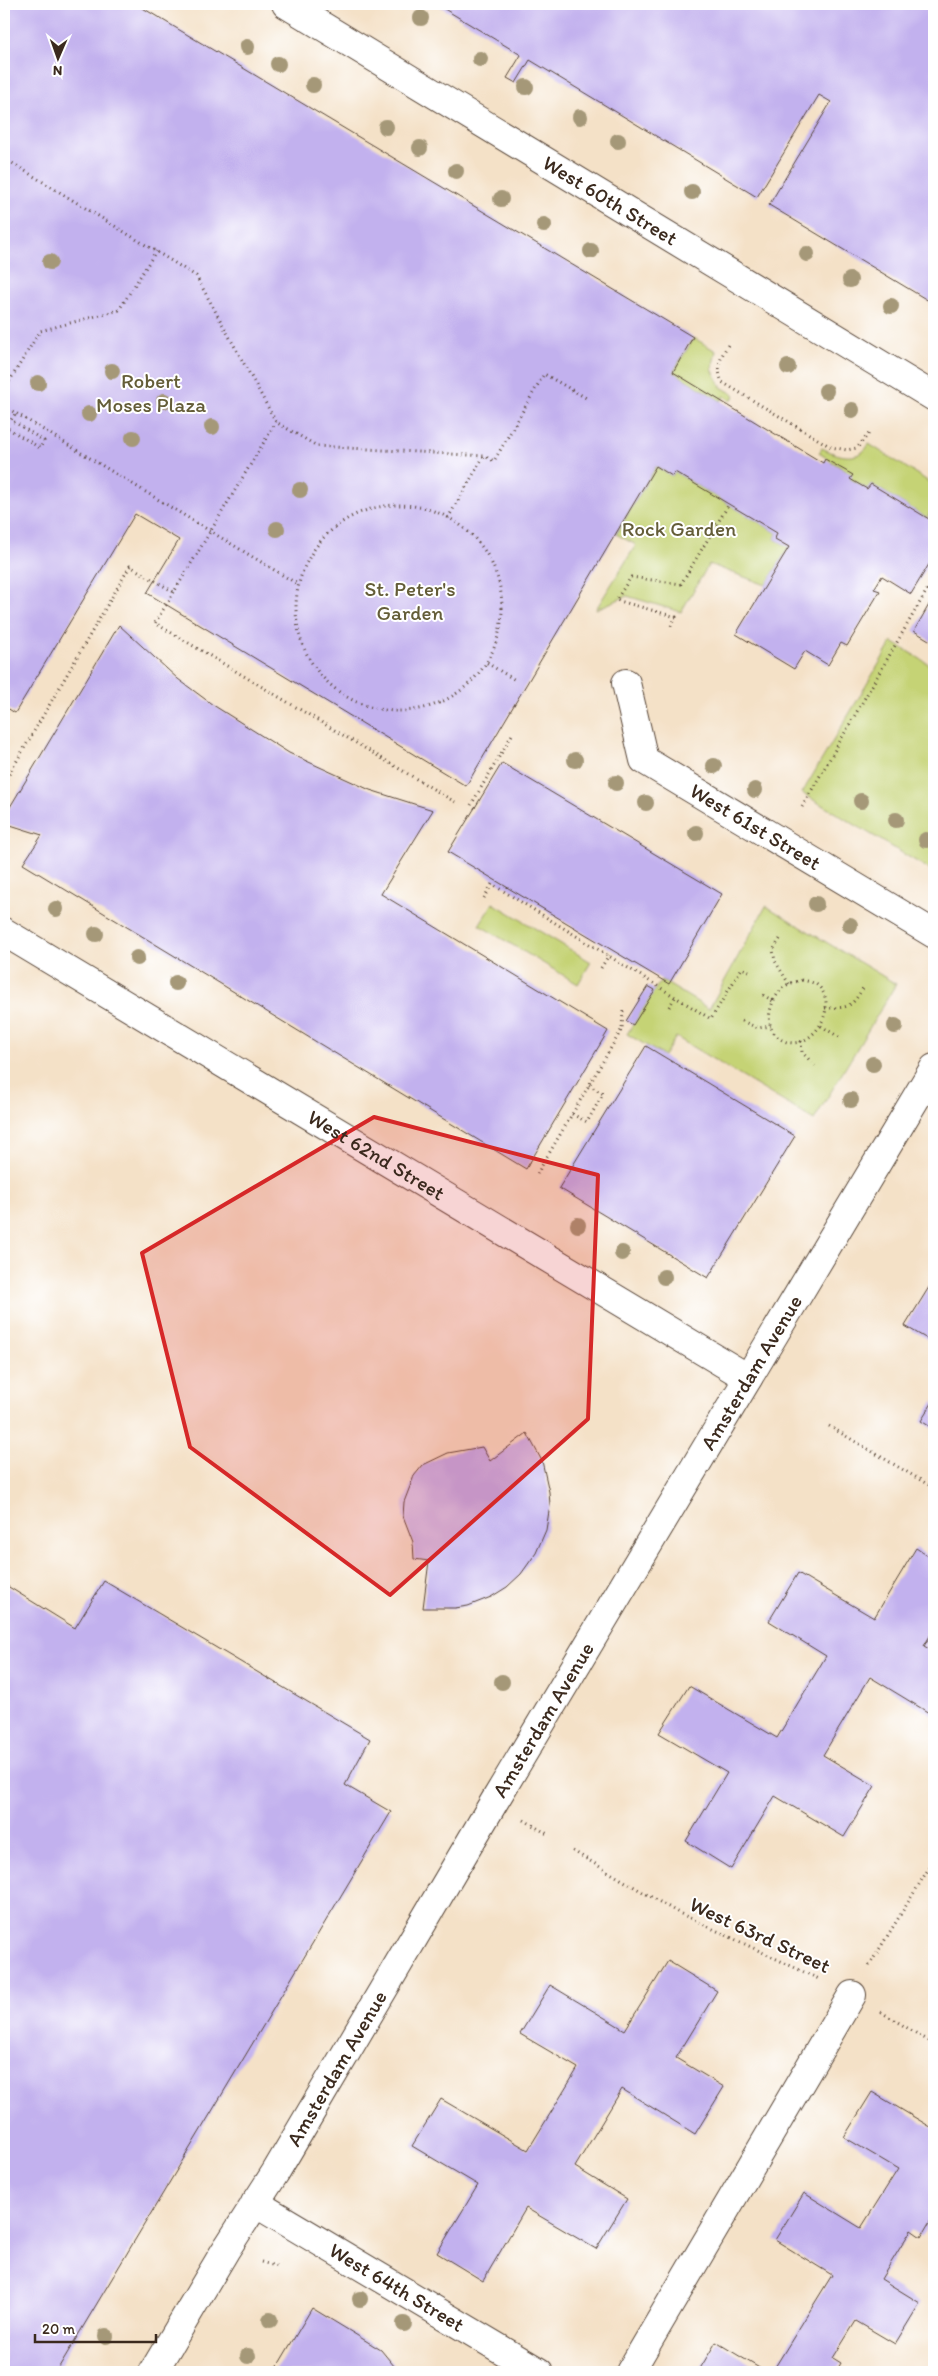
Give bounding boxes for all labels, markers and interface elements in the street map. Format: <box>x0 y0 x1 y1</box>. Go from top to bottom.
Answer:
north arrow <box>32 32 82 82</box>
text: N <box>53 62 63 79</box>
street label: West 60th Street <box>538 150 682 251</box>
park label: Robert Moses Plaza <box>96 368 206 417</box>
park label: Rock Garden <box>622 516 736 541</box>
park label: St. Peter's Garden <box>364 576 456 625</box>
street label: West 61st Street <box>686 778 826 875</box>
street label: West 62nd Street <box>303 1104 450 1205</box>
street label: Amsterdam Avenue <box>695 1290 807 1454</box>
street label: Amsterdam Avenue <box>487 1637 599 1802</box>
street label: West 63rd Street <box>686 1891 835 1978</box>
street label: Amsterdam Avenue <box>281 1986 392 2150</box>
street label: West 64th Street <box>325 2237 469 2337</box>
scale bar <box>35 2311 156 2343</box>
text: 20 m <box>42 2320 76 2338</box>

